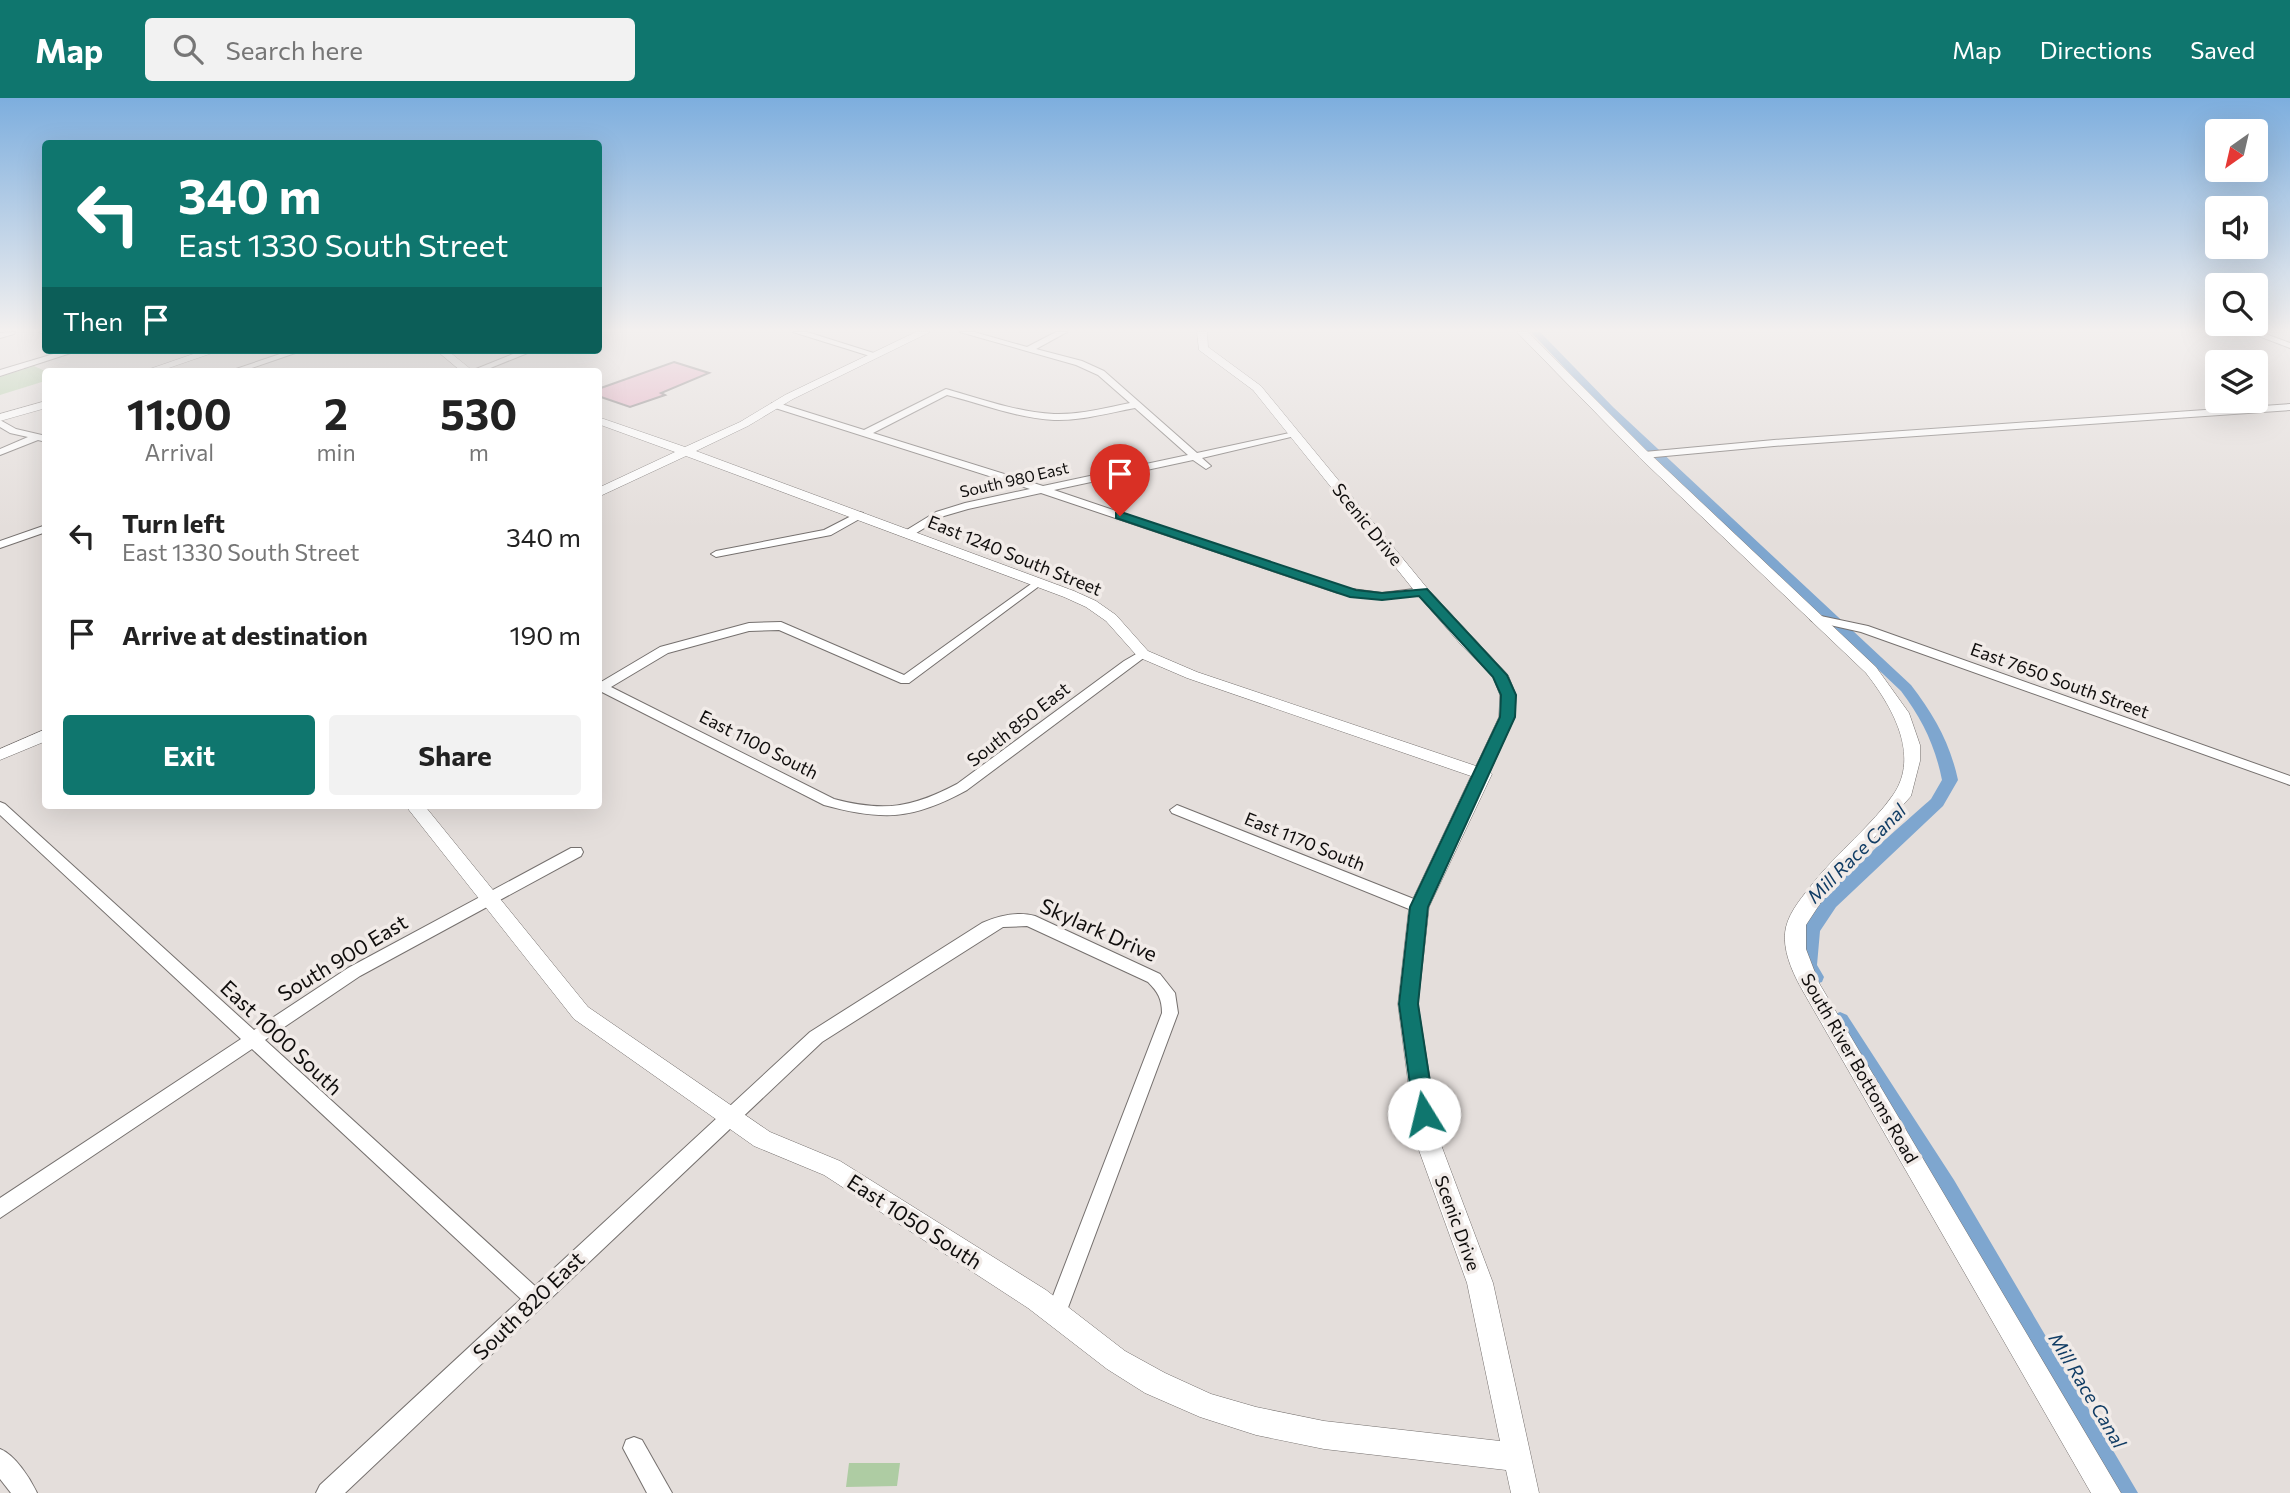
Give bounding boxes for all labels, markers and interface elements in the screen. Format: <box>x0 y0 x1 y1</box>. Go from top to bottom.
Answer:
search box <box>145 18 635 81</box>
text: Map <box>35 29 103 70</box>
icon: search <box>169 30 207 68</box>
text: Search here <box>225 34 363 65</box>
text: Map <box>1952 35 2002 64</box>
text: Directions <box>2040 35 2152 64</box>
text: Saved <box>2190 35 2255 64</box>
north arrow <box>2205 119 2268 182</box>
map controls <box>2205 119 2268 413</box>
text: 340 m <box>178 164 321 224</box>
icon: left <box>63 168 154 259</box>
button: sound <box>2205 196 2268 259</box>
text: East 1330 South Street <box>178 224 508 264</box>
button: search <box>2205 273 2268 336</box>
icon: arrive <box>137 301 175 339</box>
text: Then <box>63 305 123 336</box>
button: layers <box>2205 350 2268 413</box>
text: 11:00 <box>127 387 232 439</box>
text: 2 <box>324 387 348 439</box>
text: 530 <box>440 387 517 439</box>
text: Arrival <box>144 438 214 466</box>
text: min <box>316 438 356 466</box>
text: m <box>469 438 489 466</box>
pin <box>1090 444 1150 516</box>
icon: arrive <box>1101 455 1139 493</box>
street label: South 980 East <box>958 457 1071 501</box>
street label: Scenic Drive <box>1328 478 1408 570</box>
text: Turn left <box>122 507 225 538</box>
street label: East 1240 South Street <box>925 510 1105 600</box>
icon: left <box>63 517 101 555</box>
text: 340 m <box>506 521 581 552</box>
text: East 1330 South Street <box>122 538 359 566</box>
icon: arrive <box>63 615 101 653</box>
text: Arrive at destination <box>122 619 368 650</box>
text: 190 m <box>509 619 581 650</box>
street label: East 7650 South Street <box>1968 637 2152 723</box>
street label: South 850 East <box>962 677 1074 771</box>
street label: East 1100 South <box>696 705 822 783</box>
button: Exit <box>63 715 315 795</box>
button: Share <box>329 715 581 795</box>
water label: Mill Race Canal <box>1802 798 1911 907</box>
street label: East 1170 South <box>1241 807 1369 875</box>
street label: Skylark Drive <box>1037 892 1161 966</box>
street label: South 900 East <box>273 908 411 1006</box>
street label: South River Bottoms Road <box>1797 969 1923 1167</box>
street label: East 1000 South <box>216 974 348 1100</box>
position arrow <box>1387 1077 1461 1151</box>
street label: East 1050 South <box>843 1168 987 1274</box>
street label: Scenic Drive <box>1431 1172 1485 1274</box>
street label: South 820 East <box>467 1246 589 1364</box>
water label: Mill Race Canal <box>2045 1328 2132 1453</box>

